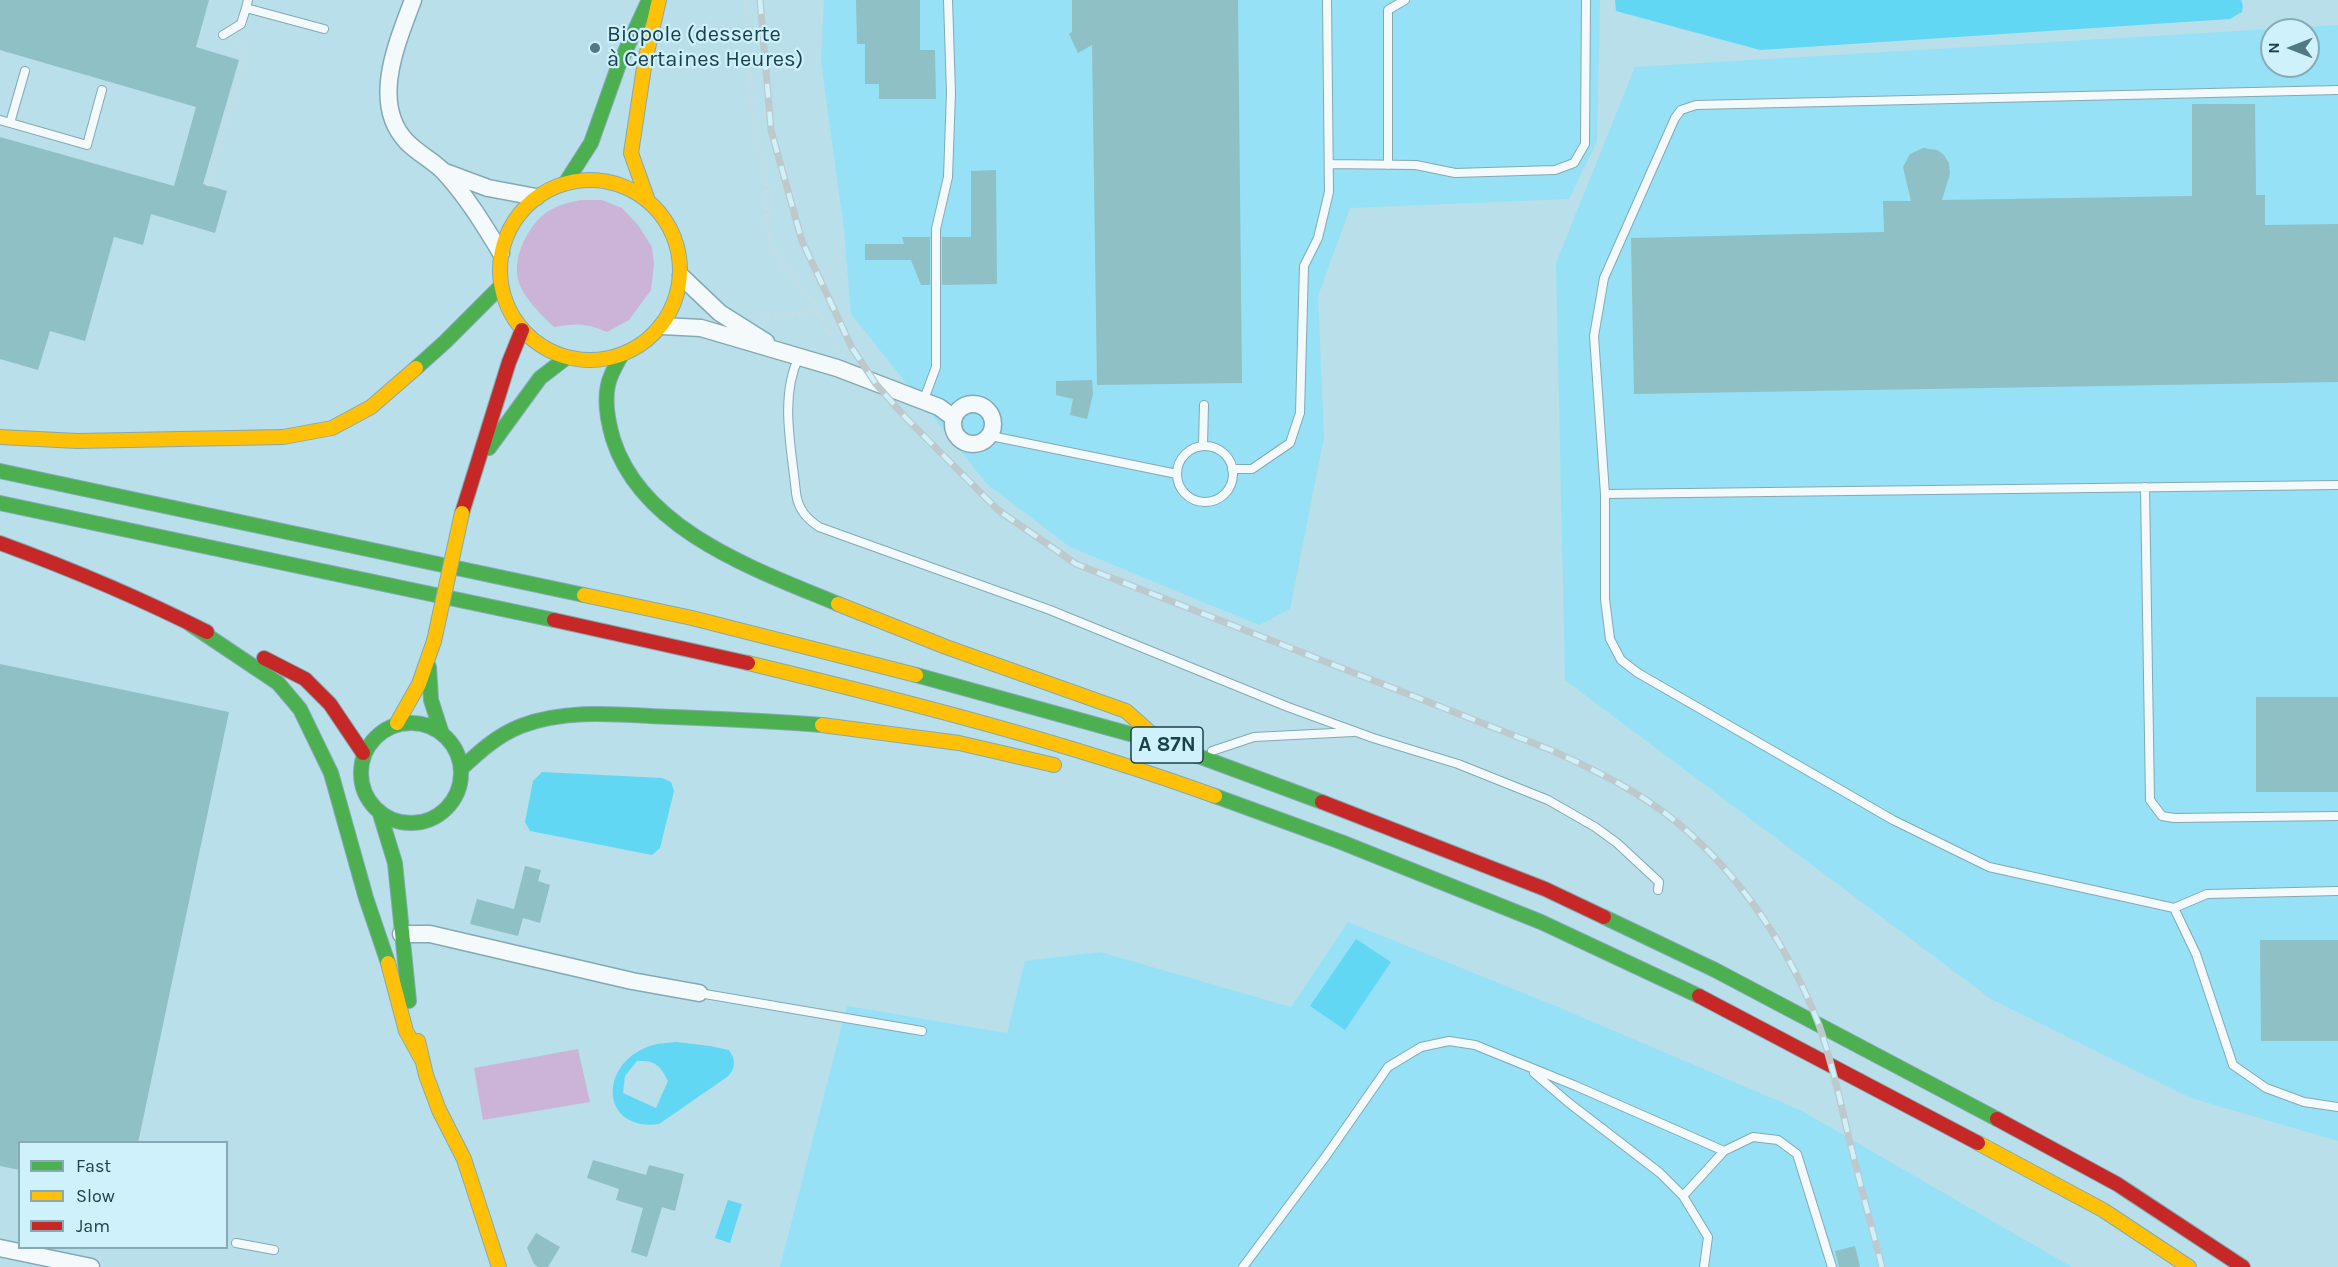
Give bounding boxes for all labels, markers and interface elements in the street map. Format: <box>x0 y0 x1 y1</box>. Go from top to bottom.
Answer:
north arrow <box>2260 18 2320 78</box>
place label: Biopole (desserte à Certaines Heures) <box>607 22 803 74</box>
marker: Biopole (desserte à Certaines Heures) <box>588 41 602 55</box>
text: N <box>2264 42 2283 54</box>
road number: A 87N <box>1131 727 1203 763</box>
legend <box>18 1141 228 1249</box>
text: Fast <box>76 1155 111 1177</box>
text: Slow <box>76 1185 115 1207</box>
text: Jam <box>76 1215 110 1237</box>

